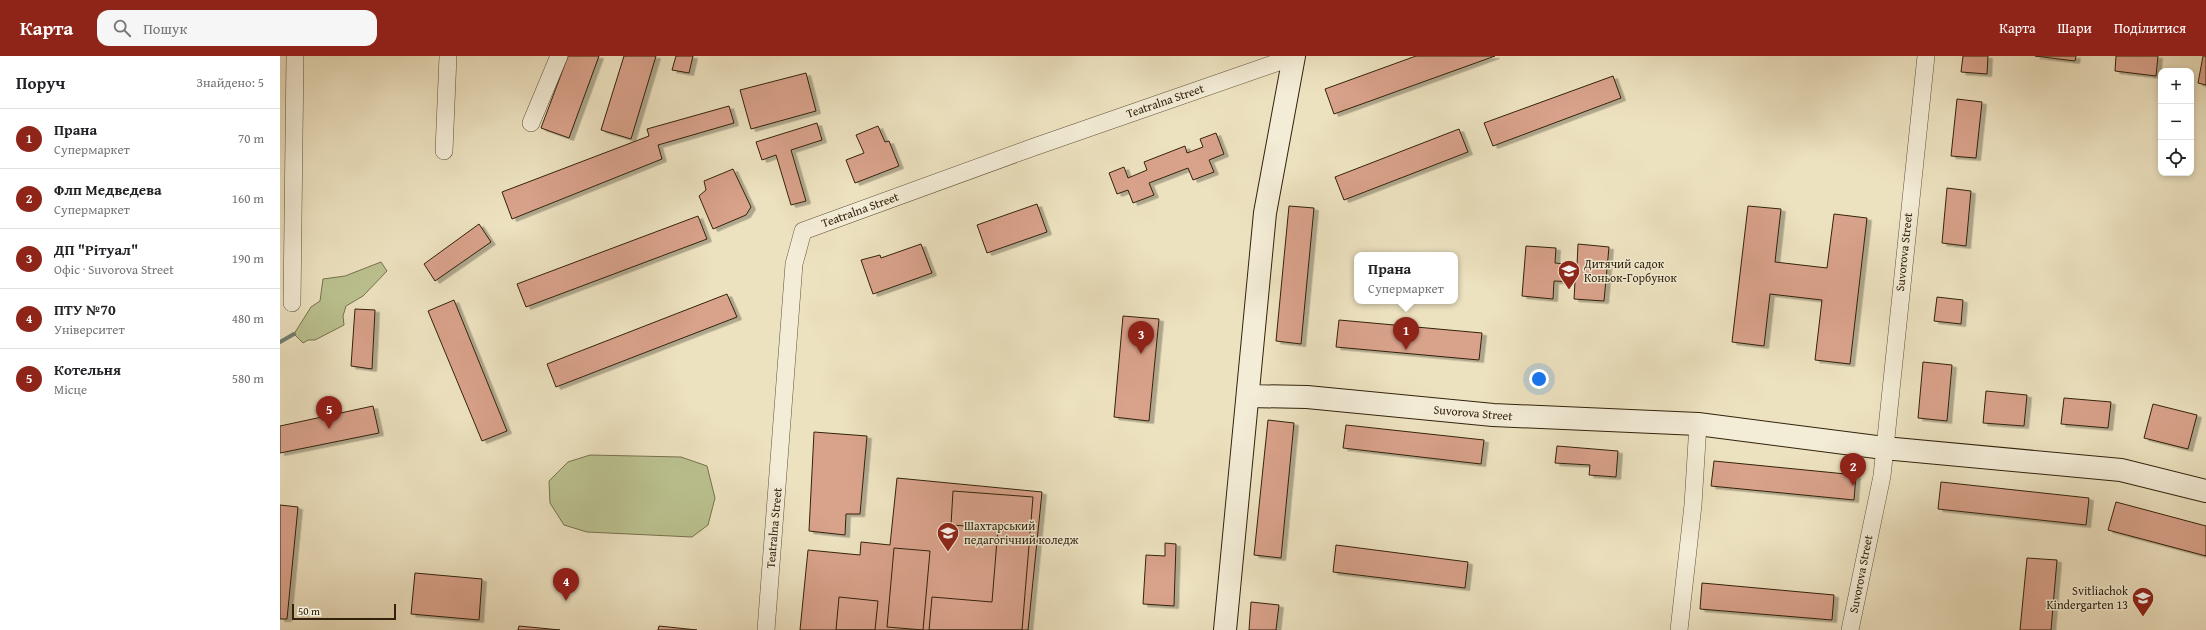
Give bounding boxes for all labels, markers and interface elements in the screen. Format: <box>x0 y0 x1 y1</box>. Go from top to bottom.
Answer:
search box <box>97 10 377 46</box>
text: Карта <box>20 14 73 42</box>
icon: search <box>111 17 133 39</box>
text: Пошук <box>143 18 187 39</box>
text: Карта <box>1999 18 2036 38</box>
text: Шари <box>2058 18 2092 38</box>
text: Поділитися <box>2114 18 2186 38</box>
map controls <box>2158 68 2194 176</box>
button: + <box>2158 68 2194 104</box>
text: Поруч <box>16 70 65 95</box>
text: Знайдено: 5 <box>196 73 264 92</box>
street label: Teatralna Street <box>1124 79 1207 122</box>
button: − <box>2158 104 2194 140</box>
text: Прана <box>54 119 97 140</box>
text: 1 <box>26 129 32 148</box>
text: 70 m <box>238 129 264 148</box>
text: Супермаркет <box>54 140 130 159</box>
button: locate <box>2158 140 2194 176</box>
text: Флп Медведева <box>54 179 162 200</box>
street label: Teatralna Street <box>819 187 902 231</box>
text: 2 <box>26 189 32 208</box>
text: 160 m <box>232 189 264 208</box>
text: Супермаркет <box>54 200 130 219</box>
street label: Suvorova Street <box>1891 211 1916 292</box>
text: ДП "Рітуал" <box>54 239 138 260</box>
text: 3 <box>26 249 32 268</box>
text: 190 m <box>232 249 264 268</box>
popup <box>1354 252 1458 304</box>
place label: Дитячий садок Коньок-Горбунок <box>1583 255 1677 286</box>
text: Прана <box>1368 258 1411 279</box>
school or university icon: Дитячий садок Коньок-Горбунок <box>1556 258 1582 291</box>
text: Офіс · Suvorova Street <box>54 260 174 279</box>
text: Супермаркет <box>1368 279 1444 298</box>
text: ПТУ №70 <box>54 299 116 320</box>
text: 4 <box>26 309 32 328</box>
text: 480 m <box>232 309 264 328</box>
pin: 1 <box>1393 317 1419 350</box>
text: Університет <box>54 320 125 339</box>
pin: 3 <box>1128 321 1154 354</box>
text: Котельня <box>54 359 121 380</box>
text: 5 <box>26 369 32 388</box>
text: 580 m <box>232 369 264 388</box>
your location <box>1529 369 1549 389</box>
text: Місце <box>54 380 87 399</box>
pin: 5 <box>316 396 342 429</box>
street label: Suvorova Street <box>1433 401 1514 424</box>
pin: 2 <box>1840 453 1866 486</box>
street label: Teatralna Street <box>762 486 786 569</box>
place label: Шахтарський педагогічний коледж <box>964 517 1079 548</box>
school or university icon: Шахтарський педагогічний коледж <box>935 520 961 553</box>
street label: Suvorova Street <box>1845 533 1877 614</box>
pin: 4 <box>553 568 579 601</box>
place label: Svitliachok Kindergarten 13 <box>2046 582 2129 613</box>
school or university icon: Svitliachok Kindergarten 13 <box>2130 585 2156 618</box>
scale bar <box>292 602 396 621</box>
text: 50 m <box>298 603 320 619</box>

